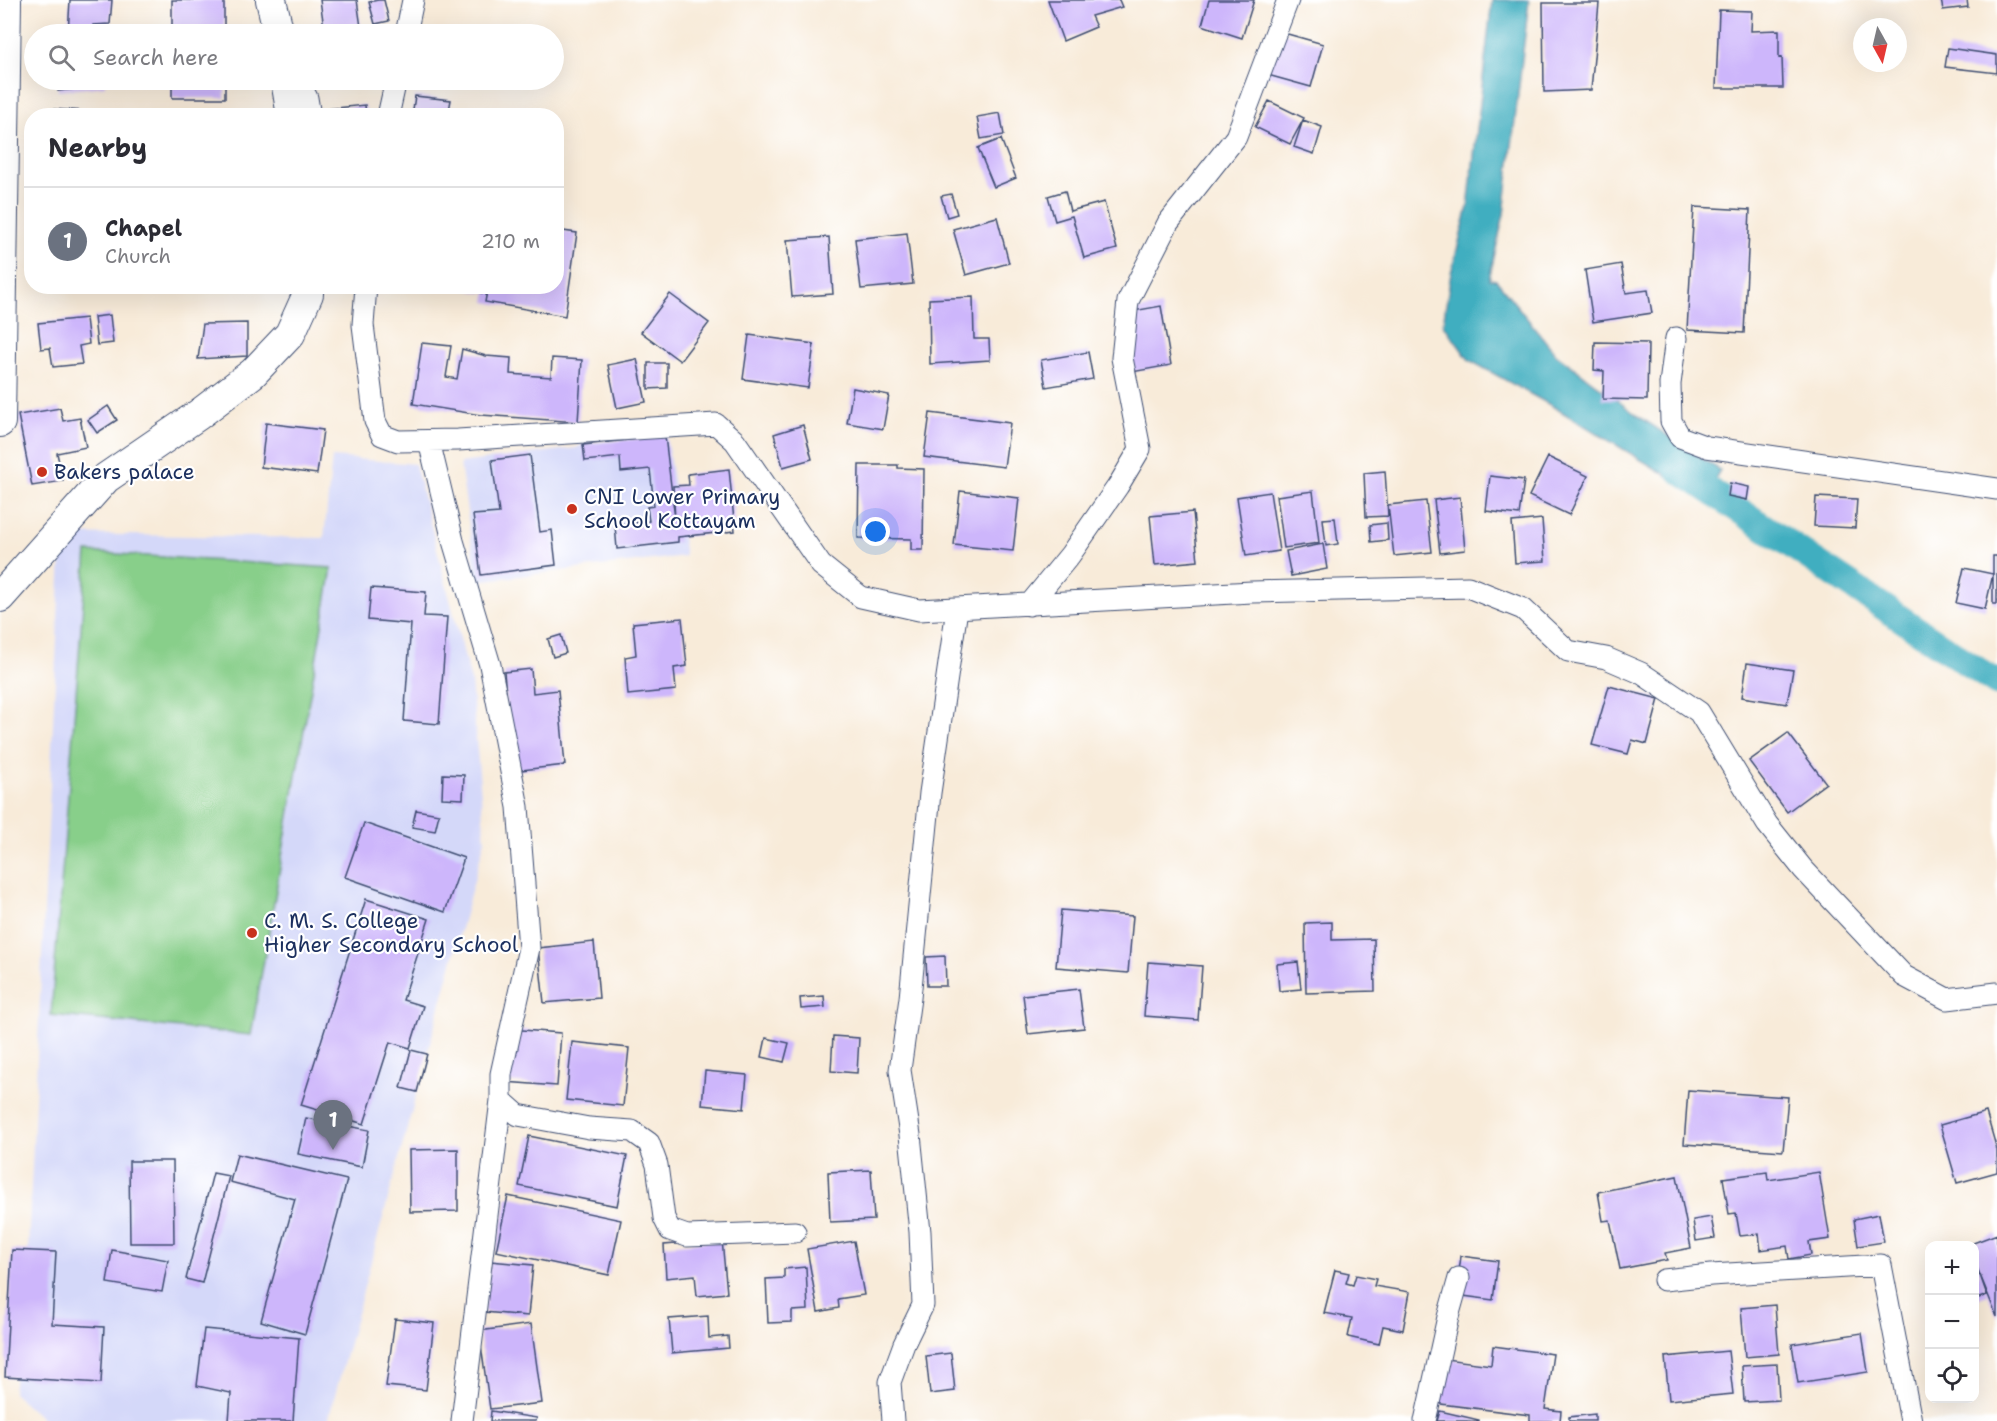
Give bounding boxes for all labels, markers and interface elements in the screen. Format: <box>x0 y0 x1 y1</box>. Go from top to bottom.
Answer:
north arrow <box>1853 18 1907 72</box>
search box <box>24 24 564 90</box>
icon: search <box>45 41 78 74</box>
text: Search here <box>93 43 219 72</box>
text: Nearby <box>48 130 147 165</box>
text: Chapel <box>105 214 182 243</box>
text: 1 <box>63 228 72 254</box>
text: 210 m <box>481 228 540 254</box>
text: Church <box>105 243 171 269</box>
place label: Bakers palace <box>54 458 195 486</box>
marker: Bakers palace <box>35 465 49 479</box>
place label: CNI Lower Primary School Kottayam <box>584 483 780 535</box>
marker: CNI Lower Primary School Kottayam <box>565 502 579 516</box>
your location <box>861 517 890 546</box>
place label: C. M. S. College Higher Secondary School <box>264 907 519 959</box>
marker: C. M. S. College Higher Secondary School <box>245 926 259 940</box>
pin: 1 <box>314 1100 352 1150</box>
map controls <box>1925 1241 1979 1403</box>
button: + <box>1925 1241 1979 1295</box>
button: − <box>1925 1295 1979 1349</box>
button: locate <box>1925 1349 1979 1403</box>

